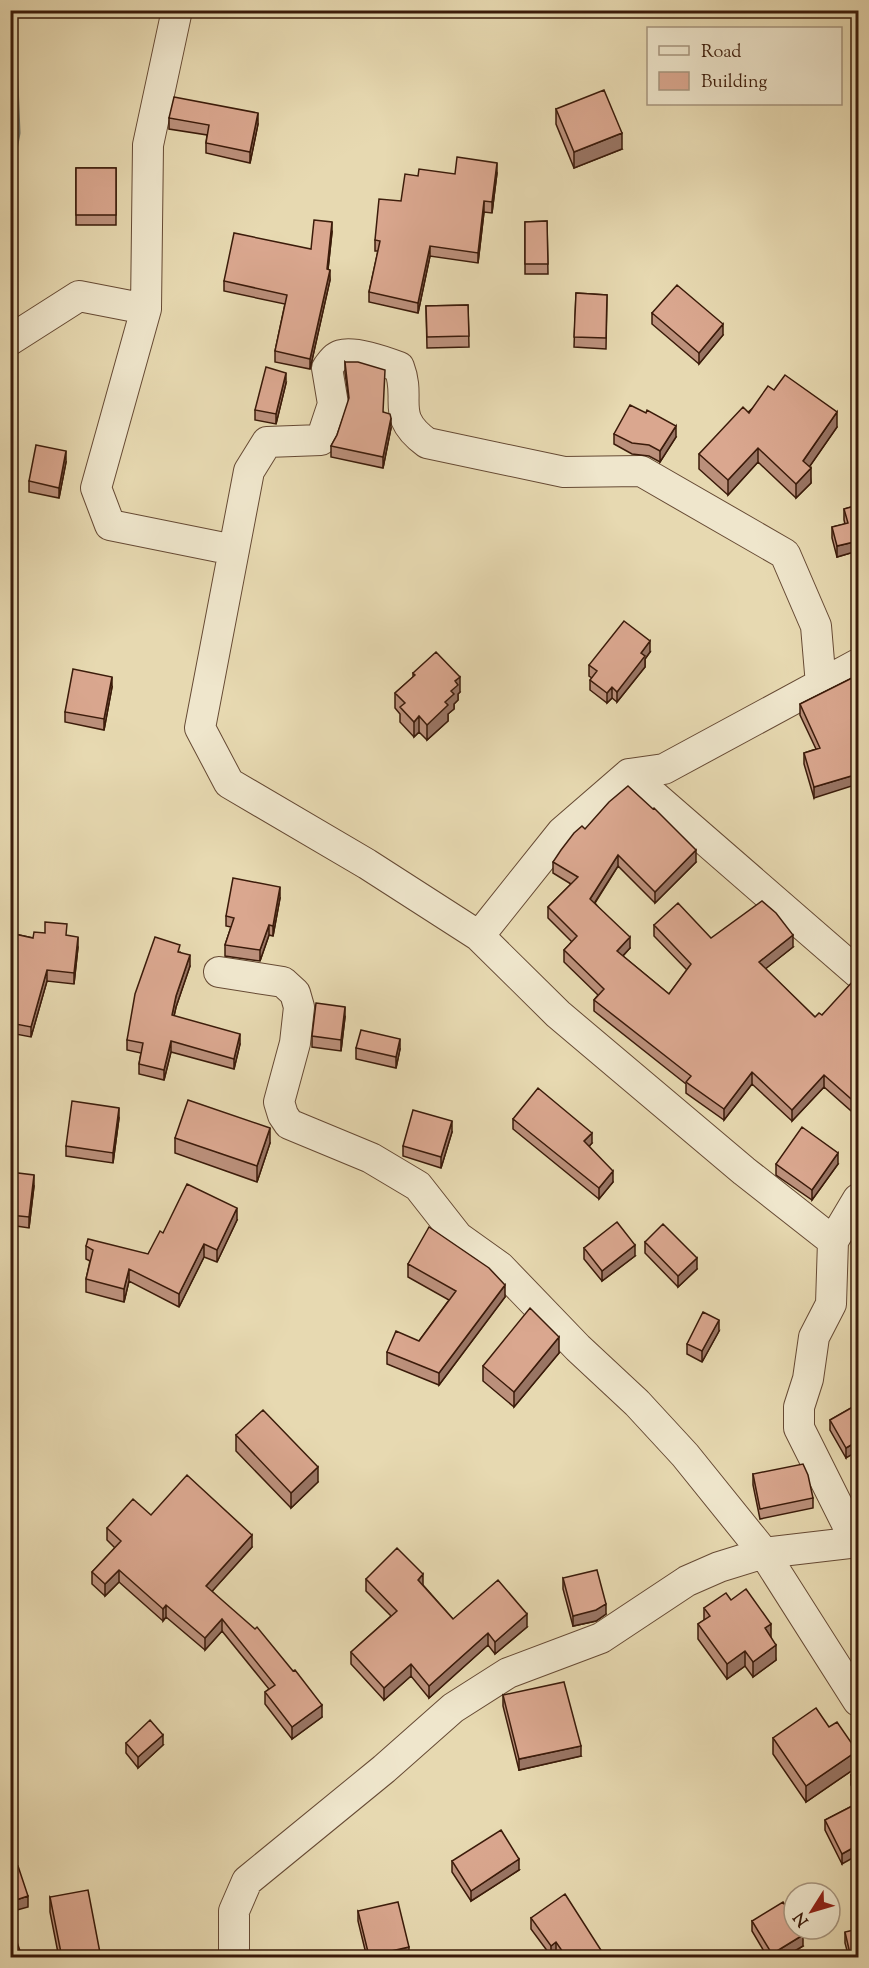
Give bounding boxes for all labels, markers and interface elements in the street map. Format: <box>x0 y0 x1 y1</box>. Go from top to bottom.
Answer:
legend <box>647 27 842 105</box>
text: Road <box>701 40 741 66</box>
text: Building <box>701 70 767 96</box>
north arrow <box>782 1881 842 1941</box>
text: N <box>789 1906 815 1931</box>

